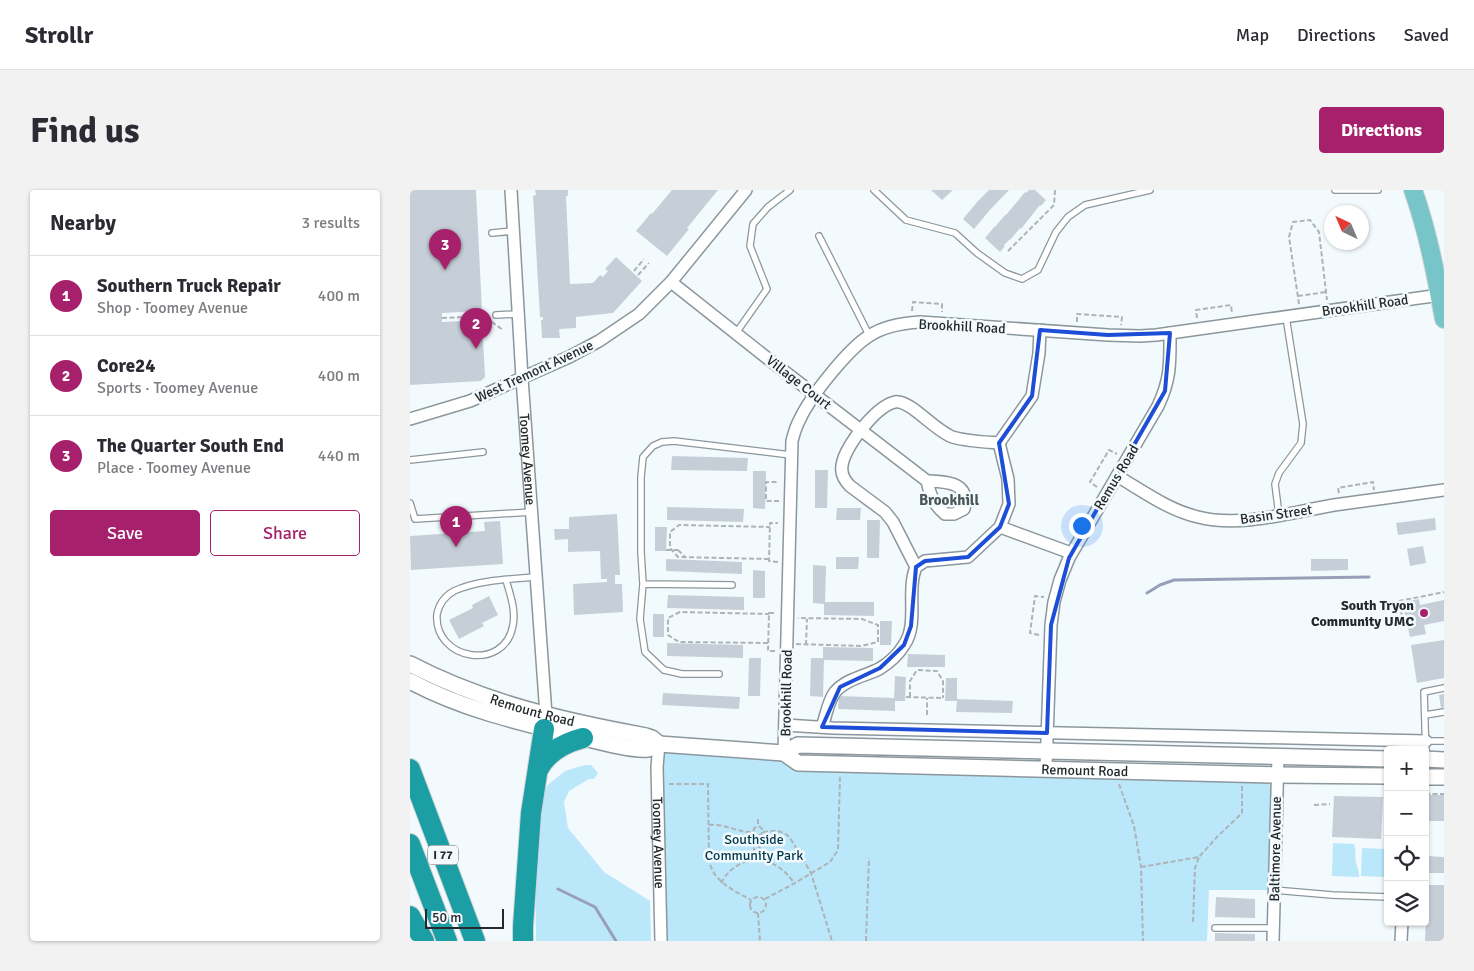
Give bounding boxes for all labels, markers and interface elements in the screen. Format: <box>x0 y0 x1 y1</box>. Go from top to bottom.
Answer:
text: Strollr <box>25 20 93 50</box>
text: Map <box>1236 24 1269 46</box>
text: Directions <box>1297 24 1376 46</box>
text: Saved <box>1404 24 1449 46</box>
button: Directions <box>1319 107 1444 153</box>
text: Find us <box>30 109 140 152</box>
north arrow <box>1324 205 1369 250</box>
text: Nearby <box>50 210 116 236</box>
text: 3 results <box>301 213 360 233</box>
pin: 3 <box>429 229 461 270</box>
text: Southern Truck Repair <box>97 274 281 298</box>
text: 1 <box>62 286 70 306</box>
text: 400 m <box>318 286 360 306</box>
street label: Brookhill Road <box>1321 291 1409 320</box>
text: Shop · Toomey Avenue <box>97 298 248 318</box>
pin: 2 <box>460 308 492 349</box>
street label: Brookhill Road <box>918 316 1006 337</box>
street label: West Tremont Avenue <box>472 337 596 406</box>
street label: Village Court <box>763 352 835 413</box>
text: Core24 <box>97 354 156 378</box>
text: 2 <box>62 366 70 386</box>
text: 400 m <box>318 366 360 386</box>
text: Sports · Toomey Avenue <box>97 378 258 398</box>
street label: Toomey Avenue <box>516 413 539 506</box>
text: The Quarter South End <box>97 434 284 458</box>
street label: Remus Road <box>1090 441 1143 513</box>
text: 3 <box>62 446 70 466</box>
text: 440 m <box>318 446 360 466</box>
text: Place · Toomey Avenue <box>97 458 251 478</box>
district label: Brookhill <box>919 491 979 509</box>
street label: Basin Street <box>1239 501 1313 528</box>
pin: 1 <box>440 506 472 547</box>
button: Save <box>50 510 200 556</box>
button: Share <box>210 510 360 556</box>
your location <box>1069 513 1095 539</box>
place label: South Tryon Community UMC <box>1311 597 1414 630</box>
marker: South Tryon Community UMC <box>1418 607 1430 619</box>
street label: Brookhill Road <box>777 649 796 737</box>
street label: Remount Road <box>488 691 576 730</box>
map controls <box>1384 746 1429 926</box>
button: + <box>1384 746 1429 791</box>
street label: Remount Road <box>1041 761 1128 780</box>
button: − <box>1384 791 1429 836</box>
street label: Baltimore Avenue <box>1266 796 1285 902</box>
street label: Toomey Avenue <box>649 797 668 889</box>
park label: Southside Community Park <box>705 831 803 864</box>
button: locate <box>1384 836 1429 881</box>
road number: I 77 <box>428 846 458 864</box>
button: layers <box>1384 881 1429 926</box>
scale bar <box>425 906 504 929</box>
text: 50 m <box>432 909 461 926</box>

